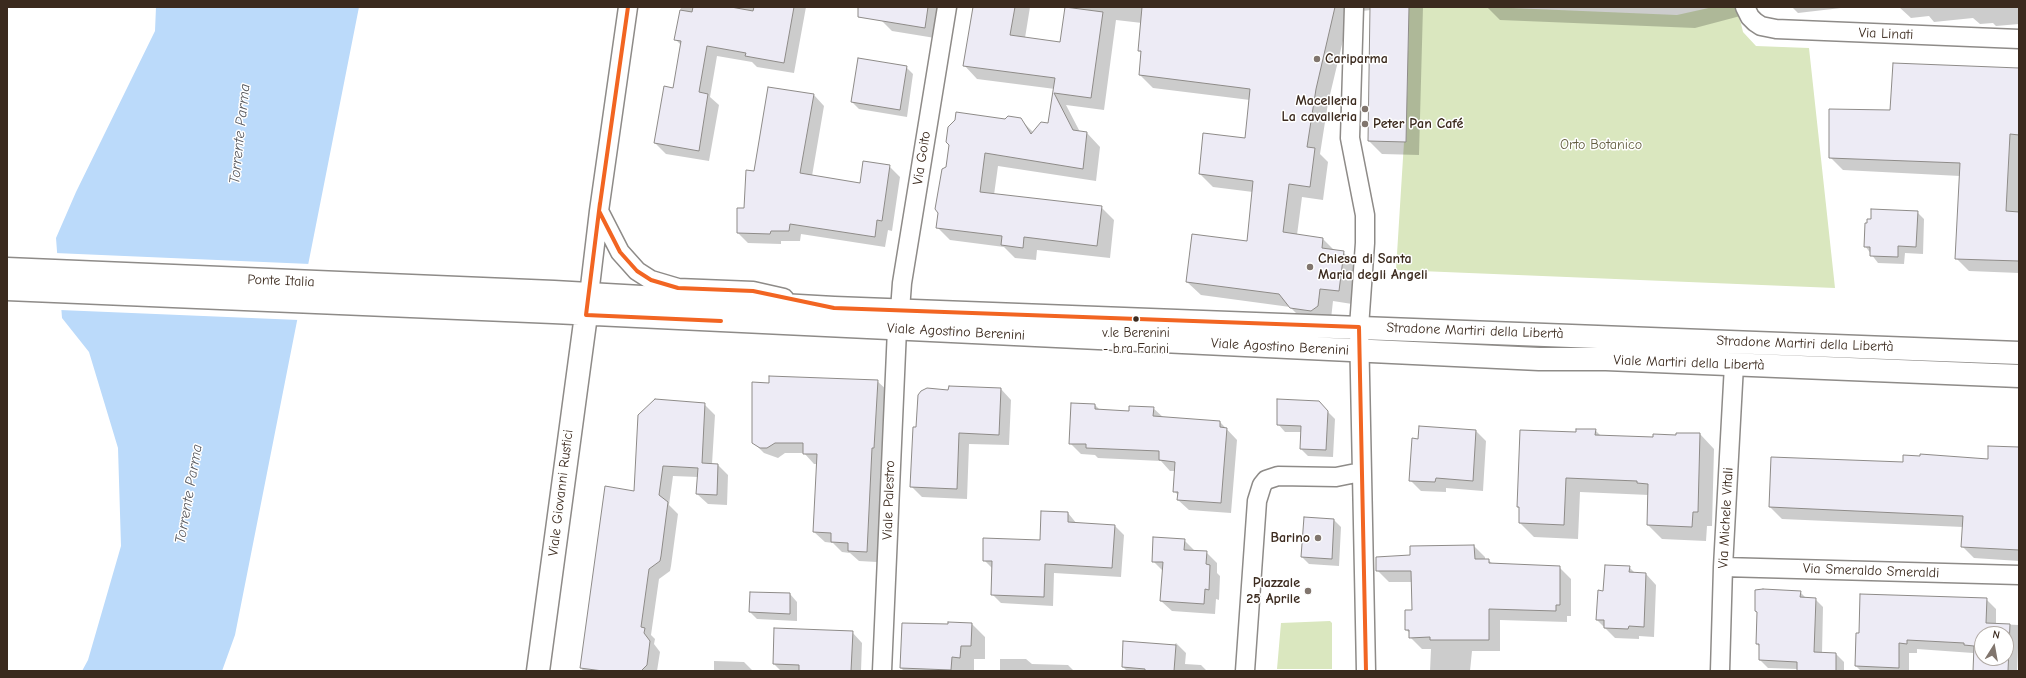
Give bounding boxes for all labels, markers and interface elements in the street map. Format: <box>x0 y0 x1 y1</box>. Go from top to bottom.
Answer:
street label: Via Linati <box>1858 25 1914 43</box>
place label: Cariparma <box>1325 51 1388 67</box>
marker: Cariparma <box>1312 54 1322 64</box>
water label: Torrente Parma <box>226 83 254 185</box>
place label: Macelleria La cavalleria <box>1282 93 1357 126</box>
marker: Macelleria La cavalleria <box>1360 104 1370 114</box>
place label: Peter Pan Café <box>1373 116 1463 132</box>
marker: Peter Pan Café <box>1360 119 1370 129</box>
street label: Via Goito <box>909 130 935 186</box>
park label: Orto Botanico <box>1560 137 1642 153</box>
place label: Chiesa di Santa Maria degli Angeli <box>1318 251 1428 284</box>
marker: Chiesa di Santa Maria degli Angeli <box>1305 262 1315 272</box>
street label: Ponte Italia <box>247 271 315 291</box>
marker: v.le Berenini - b.ra Farini <box>1131 314 1141 324</box>
street label: Viale Agostino Berenini <box>887 320 1025 344</box>
street label: Stradone Martiri della Libertà <box>1386 320 1564 342</box>
place label: v.le Berenini - b.ra Farini <box>1102 325 1170 356</box>
street label: Stradone Martiri della Libertà <box>1716 333 1894 355</box>
street label: Viale Agostino Berenini <box>1211 335 1349 359</box>
street label: Viale Martiri della Libertà <box>1613 352 1765 374</box>
street label: Viale Giovanni Rustici <box>545 429 577 557</box>
water label: Torrente Parma <box>171 443 207 545</box>
street label: Viale Palestro <box>879 460 899 540</box>
street label: Via Michele Vitali <box>1715 467 1737 569</box>
place label: Barino <box>1270 530 1310 546</box>
marker: Barino <box>1313 533 1323 543</box>
street label: Via Smeraldo Smeraldi <box>1803 560 1939 582</box>
place label: Piazzale 25 Aprile <box>1246 575 1300 608</box>
marker: Piazzale 25 Aprile <box>1303 586 1313 596</box>
north arrow <box>1974 626 2014 666</box>
text: N <box>1991 628 2001 642</box>

